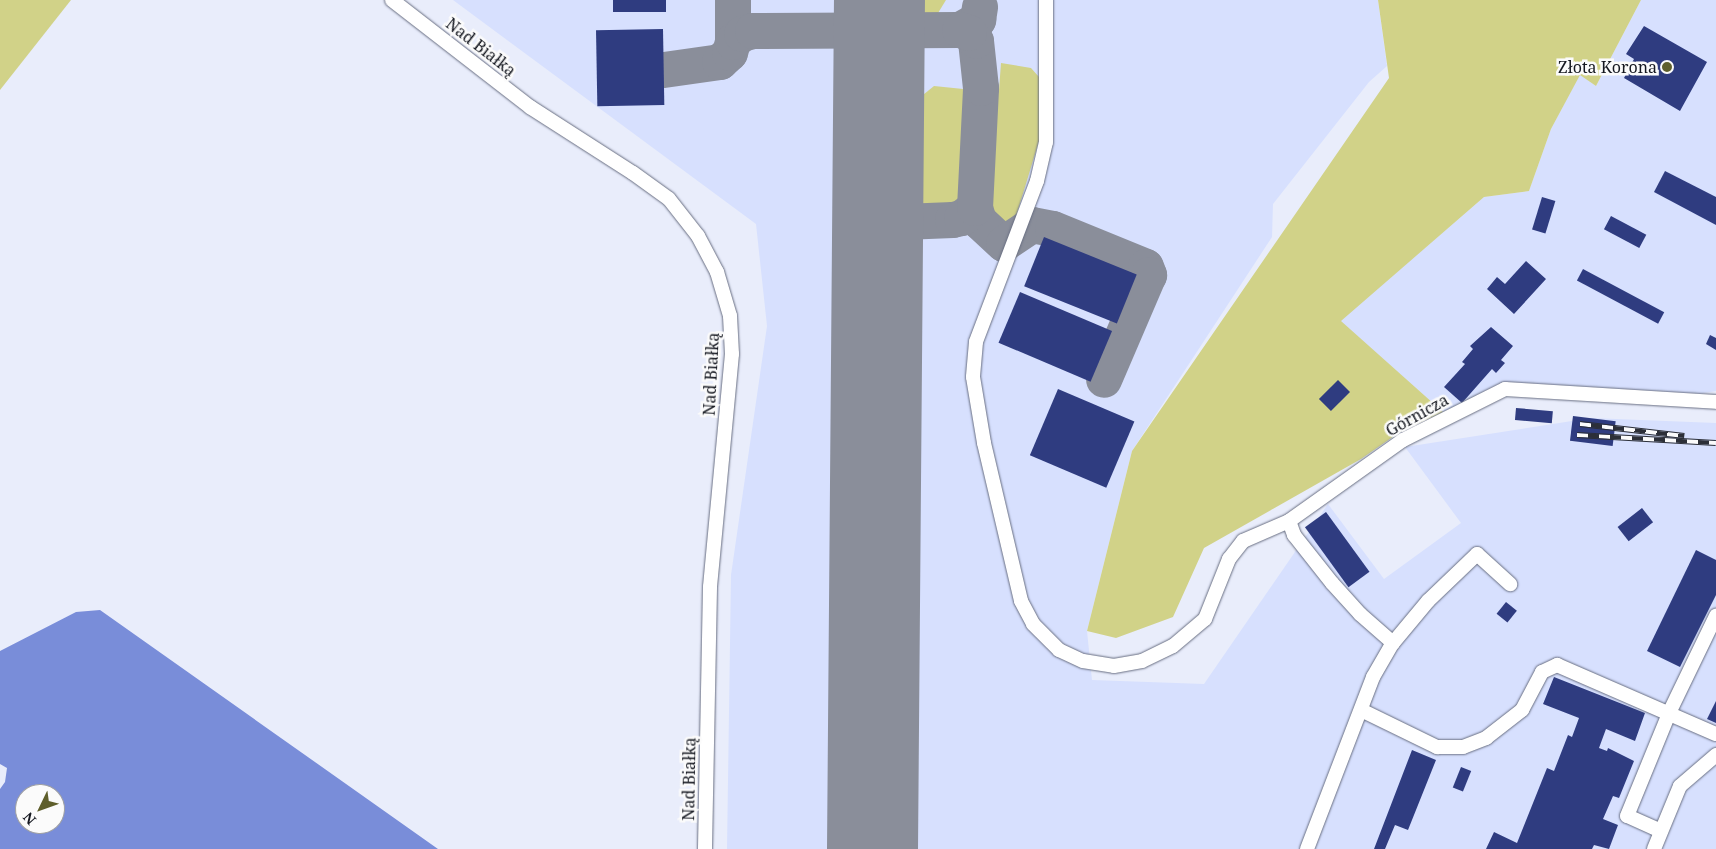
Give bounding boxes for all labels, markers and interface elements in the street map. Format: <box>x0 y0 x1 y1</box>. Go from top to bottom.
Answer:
street label: Nad Białką <box>442 14 520 80</box>
place label: Złota Korona <box>1558 57 1657 77</box>
marker: Złota Korona <box>1661 61 1673 73</box>
street label: Nad Białką <box>699 332 723 416</box>
street label: Górnicza <box>1382 390 1452 440</box>
street label: Nad Białką <box>679 737 699 821</box>
north arrow <box>15 784 65 834</box>
text: N <box>18 808 40 829</box>

